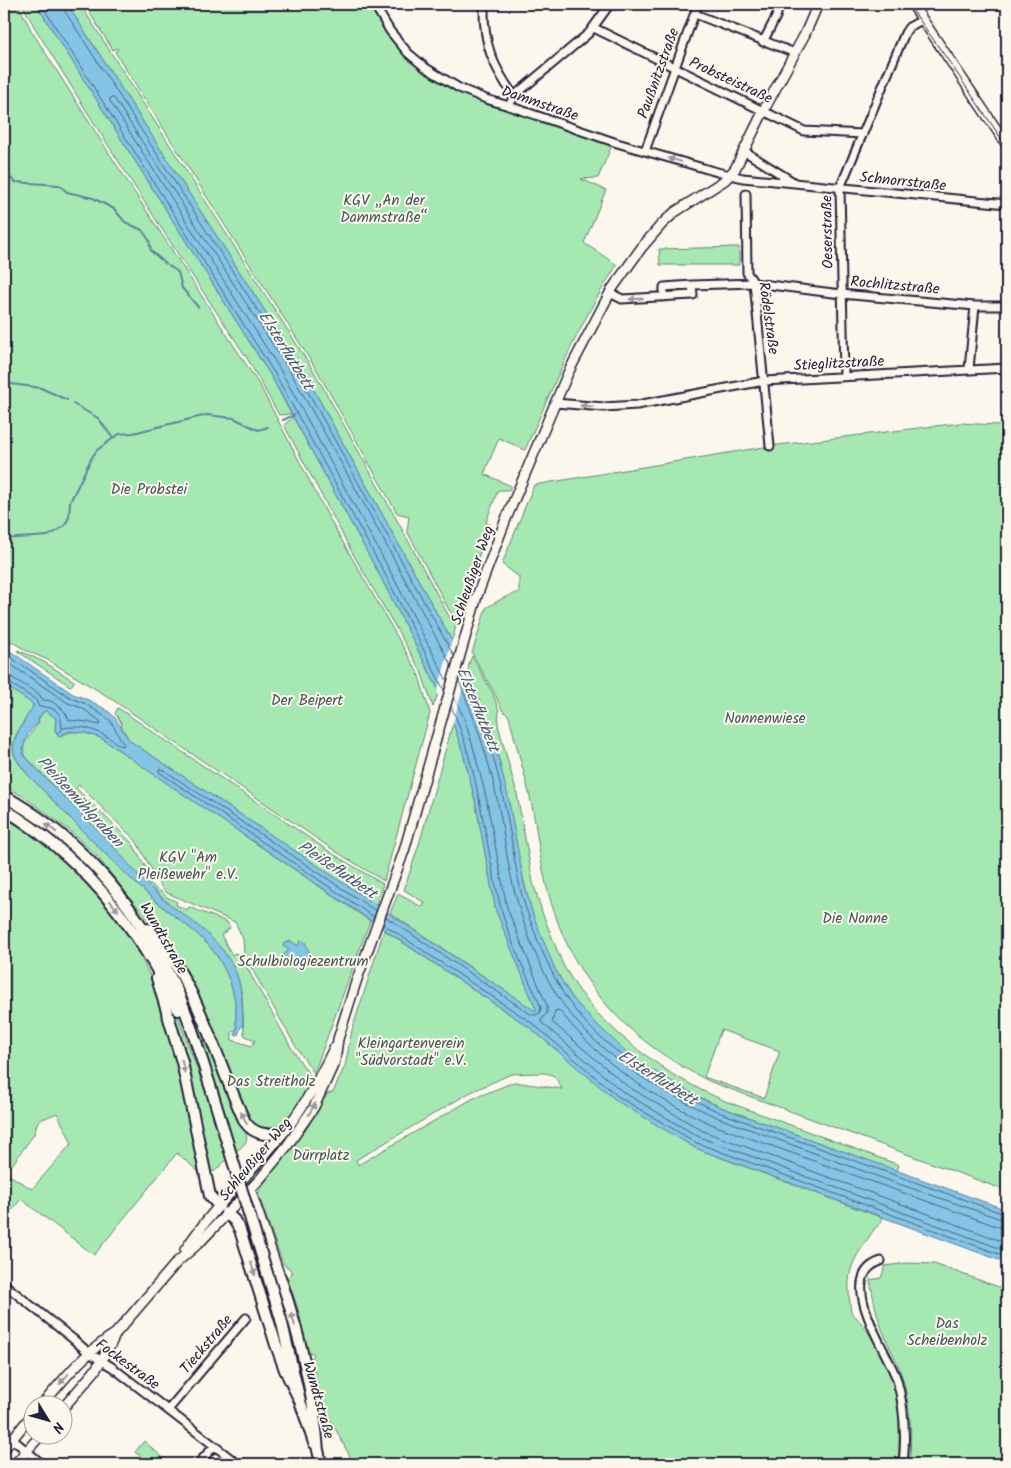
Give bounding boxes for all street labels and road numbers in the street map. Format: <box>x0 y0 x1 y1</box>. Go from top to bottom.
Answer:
street label: Paußnitzstraße <box>631 24 687 122</box>
street label: Probsteistraße <box>685 51 777 111</box>
street label: Dammstraße <box>498 80 582 128</box>
street label: Schnorrstraße <box>858 166 948 199</box>
street label: Oeserstraße <box>815 195 841 269</box>
street label: Rochlitzstraße <box>849 270 941 302</box>
street label: Rödelstraße <box>751 280 785 356</box>
street label: Stieglitzstraße <box>793 350 885 378</box>
street label: Schleußiger Weg <box>445 523 501 628</box>
street label: Wundtstraße <box>133 898 194 979</box>
street label: Schleußiger Weg <box>213 1112 298 1207</box>
street label: Tieckstraße <box>175 1309 239 1380</box>
street label: Fockestraße <box>90 1333 165 1397</box>
street label: Wundtstraße <box>295 1359 341 1442</box>

